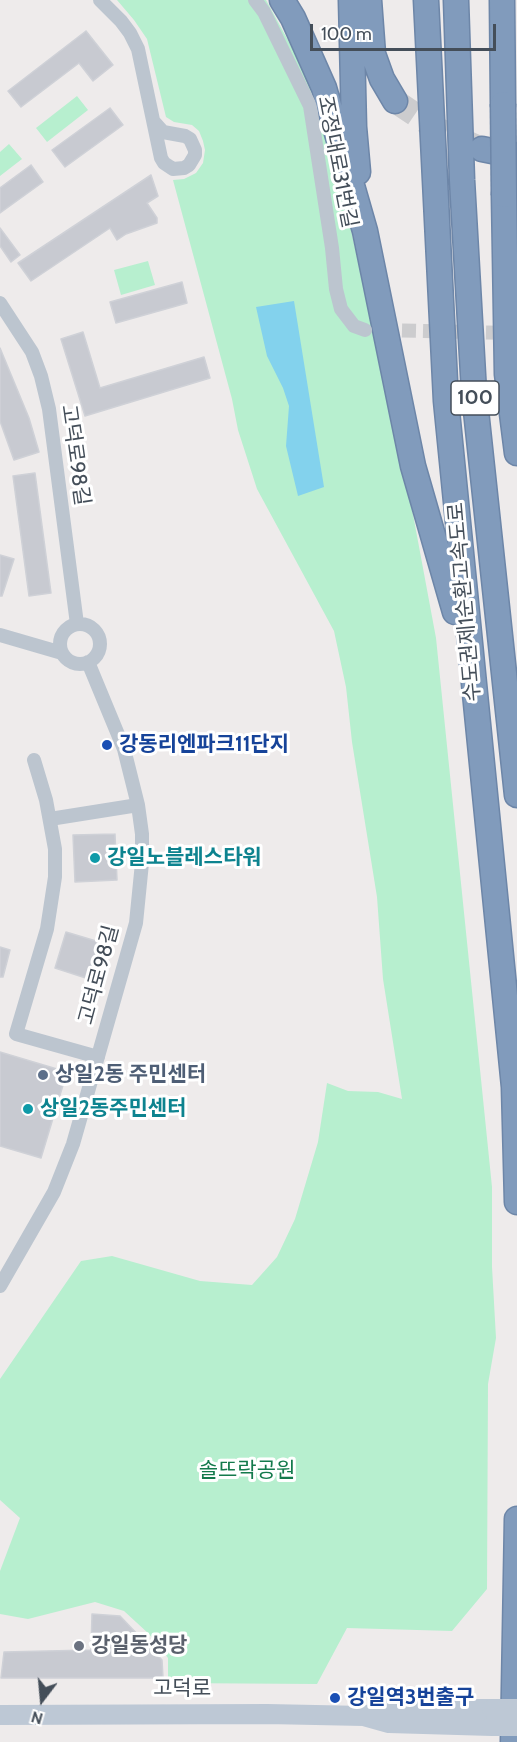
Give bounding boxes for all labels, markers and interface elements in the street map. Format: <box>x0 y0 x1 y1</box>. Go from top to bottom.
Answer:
scale bar <box>313 12 499 50</box>
text: 100 m <box>321 23 372 45</box>
street label: 조정대로31번길 <box>312 94 362 230</box>
road number: 100 <box>451 381 499 415</box>
street label: 고덕로98길 <box>55 403 95 507</box>
street label: 수도권제1순환고속도로 <box>444 501 486 703</box>
place label: 강동리엔파크11단지 <box>119 732 289 758</box>
marker: 강동리엔파크11단지 <box>100 738 114 752</box>
place label: 강일노블레스타워 <box>107 845 262 871</box>
marker: 강일노블레스타워 <box>88 851 102 865</box>
street label: 고덕로98길 <box>74 923 124 1027</box>
place label: 상일2동 주민센터 <box>55 1062 206 1088</box>
marker: 상일2동 주민센터 <box>36 1068 50 1082</box>
place label: 상일2동주민센터 <box>40 1096 186 1122</box>
marker: 상일2동주민센터 <box>21 1102 35 1116</box>
park label: 솔뜨락공원 <box>199 1458 295 1484</box>
place label: 강일동성당 <box>91 1633 188 1659</box>
marker: 강일동성당 <box>72 1639 86 1653</box>
north arrow <box>12 1670 72 1730</box>
street label: 고덕로 <box>153 1676 211 1702</box>
place label: 강일역3번출구 <box>347 1685 474 1711</box>
marker: 강일역3번출구 <box>328 1691 342 1705</box>
text: N <box>29 1707 45 1728</box>

